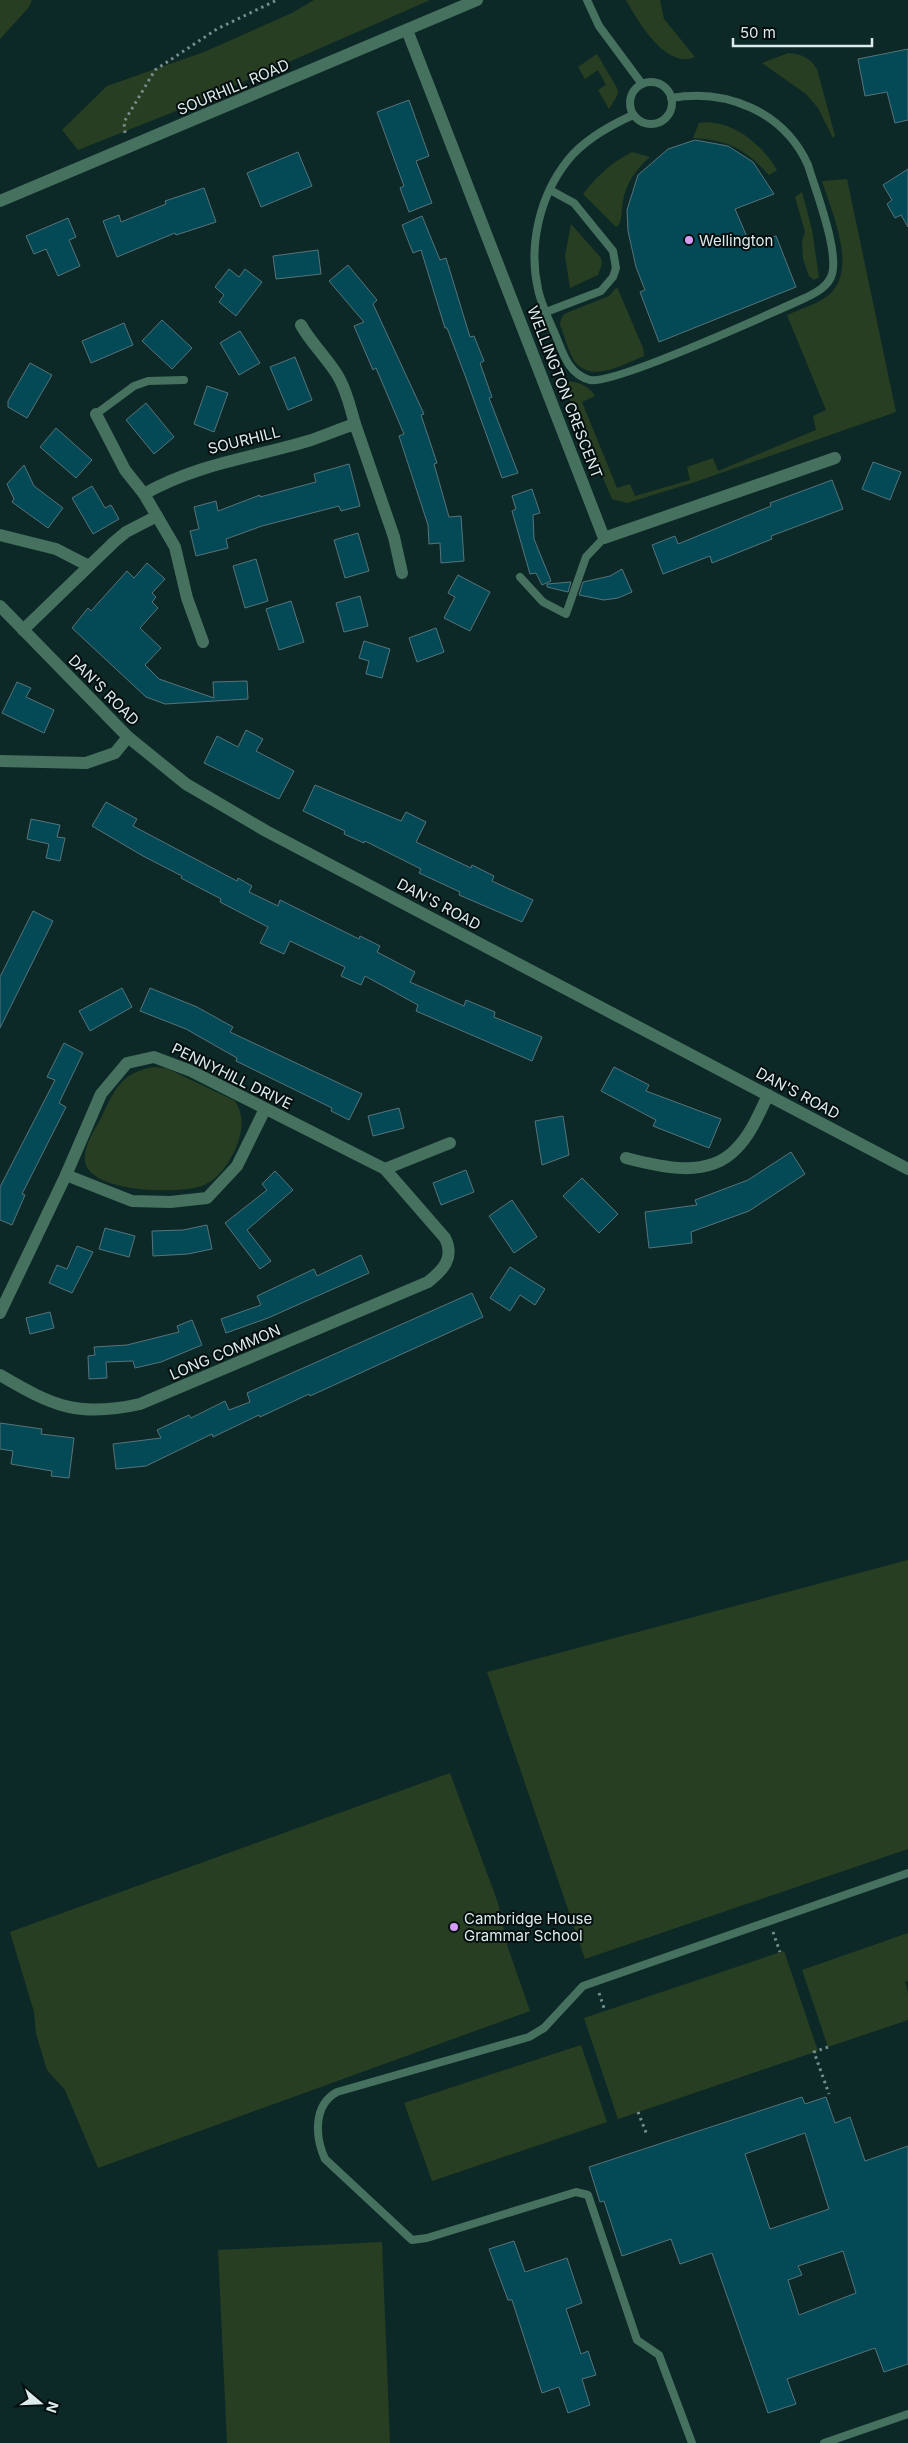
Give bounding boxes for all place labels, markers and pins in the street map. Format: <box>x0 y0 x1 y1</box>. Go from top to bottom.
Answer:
place label: Wellington <box>699 231 773 250</box>
marker: Wellington <box>683 234 695 246</box>
place label: Cambridge House Grammar School <box>464 1909 592 1945</box>
marker: Cambridge House Grammar School <box>448 1921 460 1933</box>

